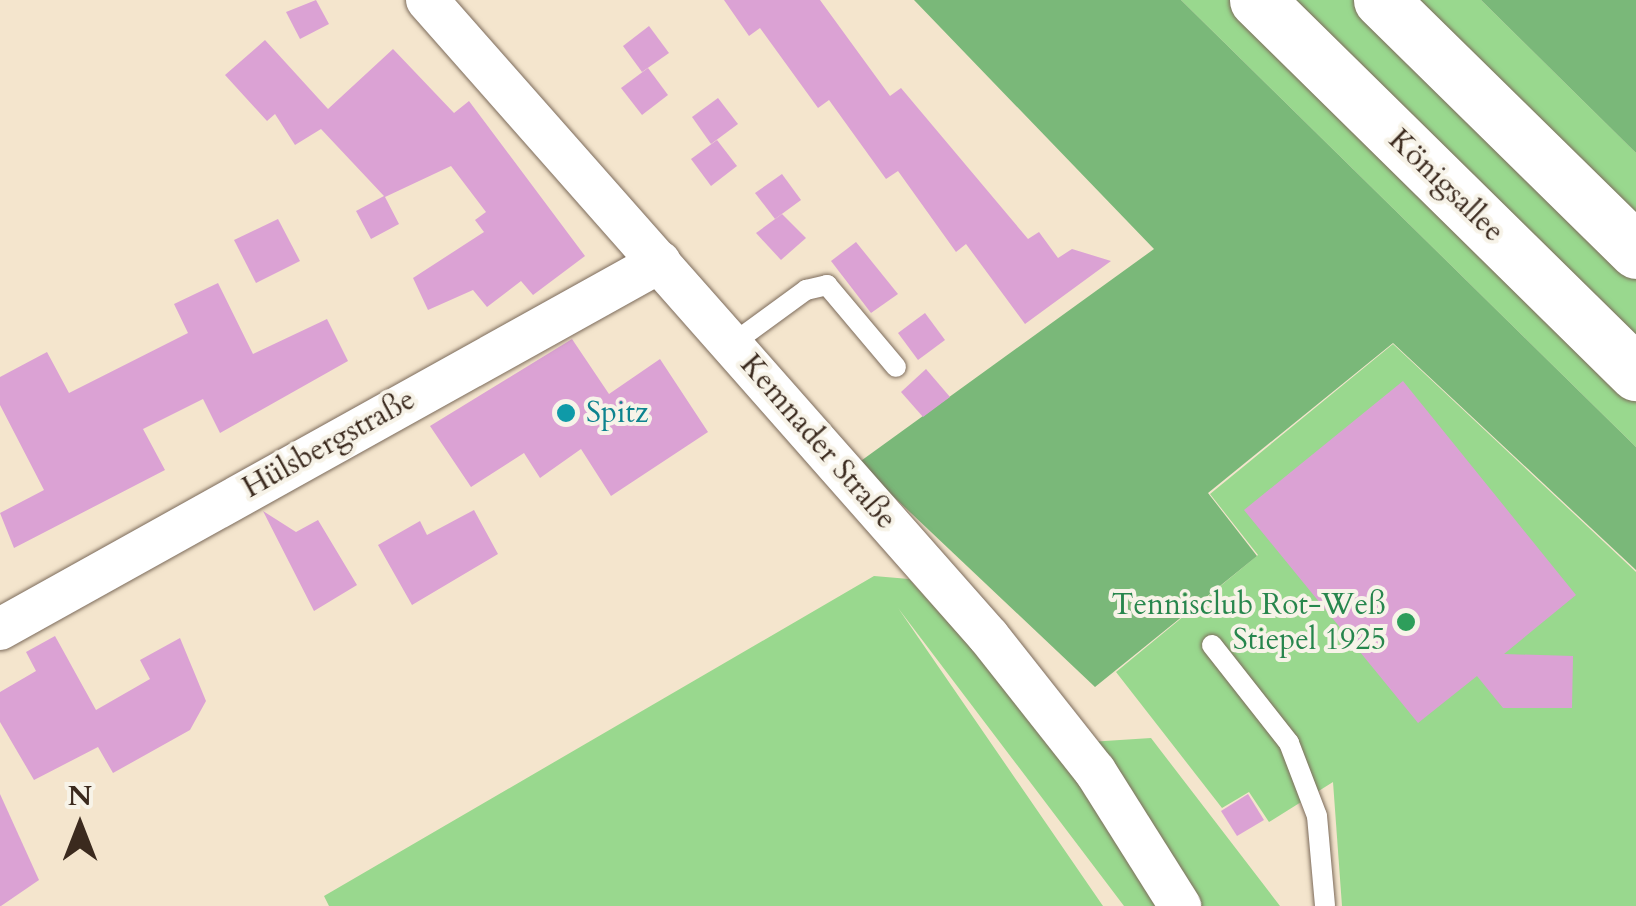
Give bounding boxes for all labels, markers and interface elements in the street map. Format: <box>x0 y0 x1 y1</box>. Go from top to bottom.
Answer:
street label: Königsallee <box>1381 122 1511 250</box>
street label: Kemnader Straße <box>732 347 904 537</box>
street label: Hülsbergstraße <box>236 382 422 506</box>
place label: Spitz <box>586 395 648 431</box>
marker: Spitz <box>555 402 577 424</box>
place label: Tennisclub Rot-Weß Stiepel 1925 <box>1111 587 1386 658</box>
marker: Tennisclub Rot-Weß Stiepel 1925 <box>1395 611 1417 633</box>
north arrow <box>30 776 130 876</box>
text: N <box>68 777 92 815</box>

